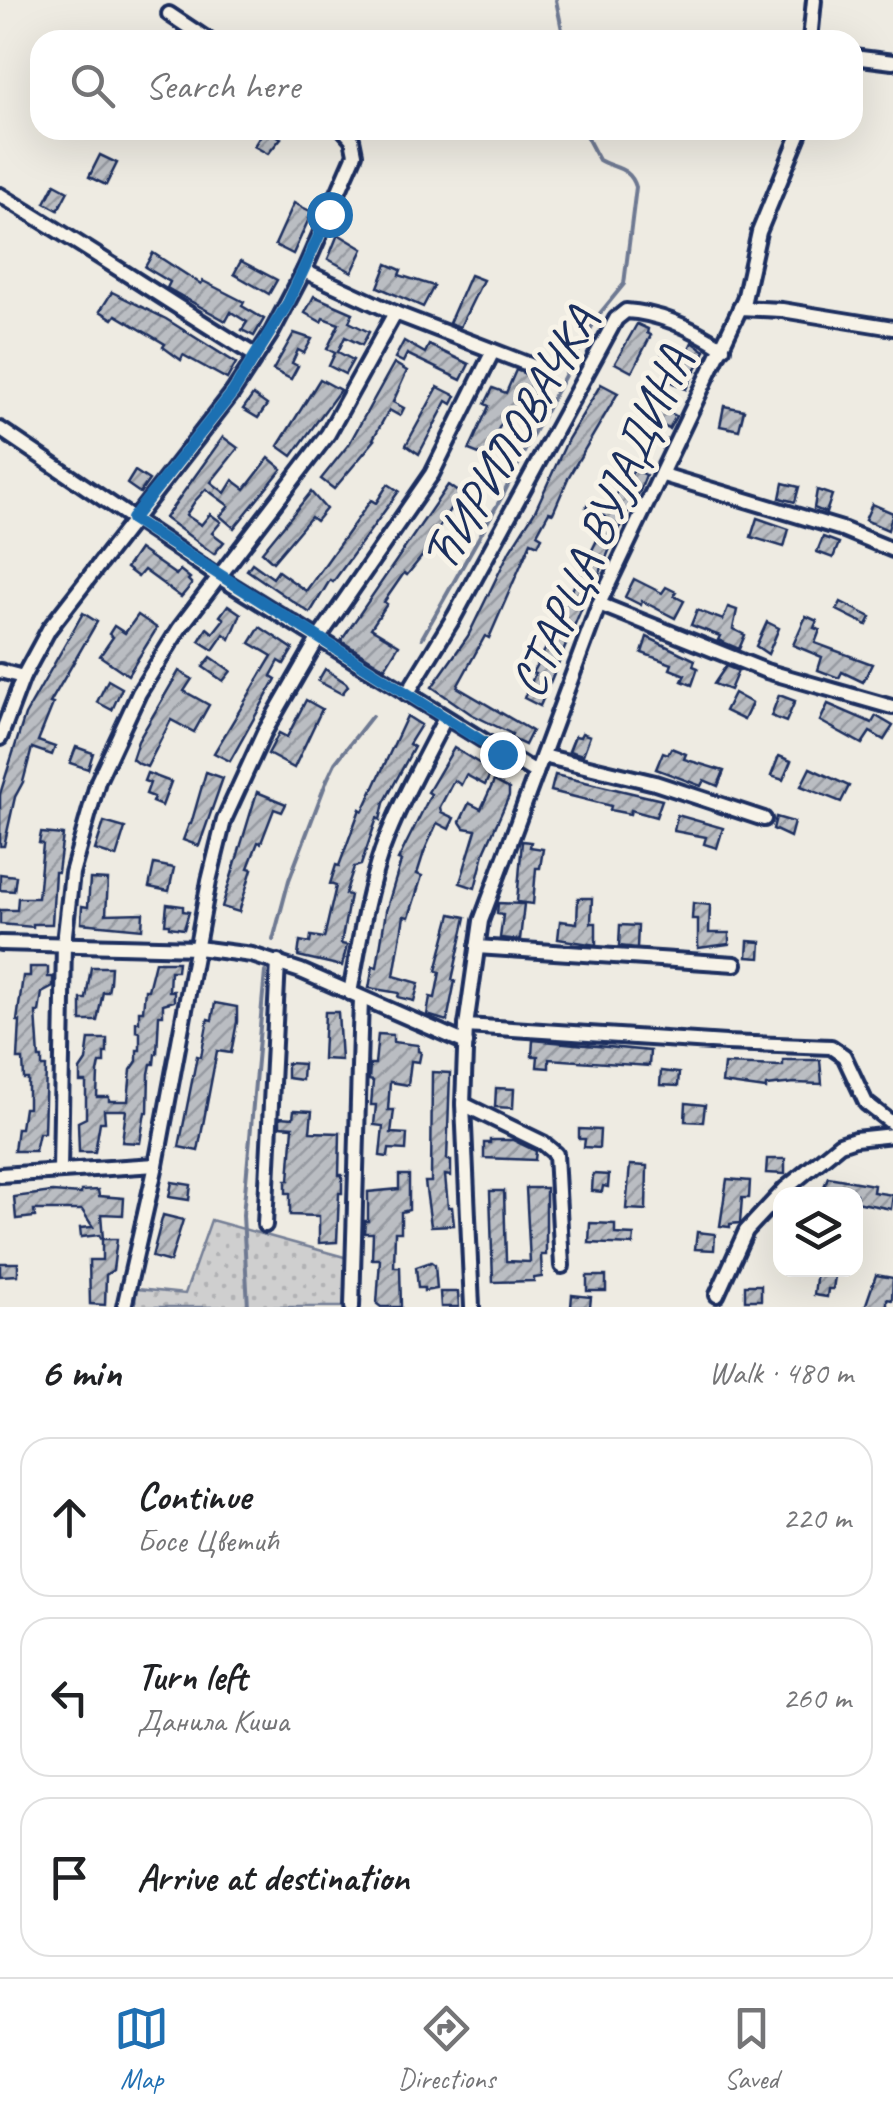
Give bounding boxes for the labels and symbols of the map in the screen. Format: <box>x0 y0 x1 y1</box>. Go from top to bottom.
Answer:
route start <box>307 192 353 238</box>
street label: ЋИРИЛОВАЧКА <box>408 294 612 585</box>
street label: СТАРЦА ВУЈАДИНА <box>496 337 707 707</box>
route end <box>480 732 526 778</box>

